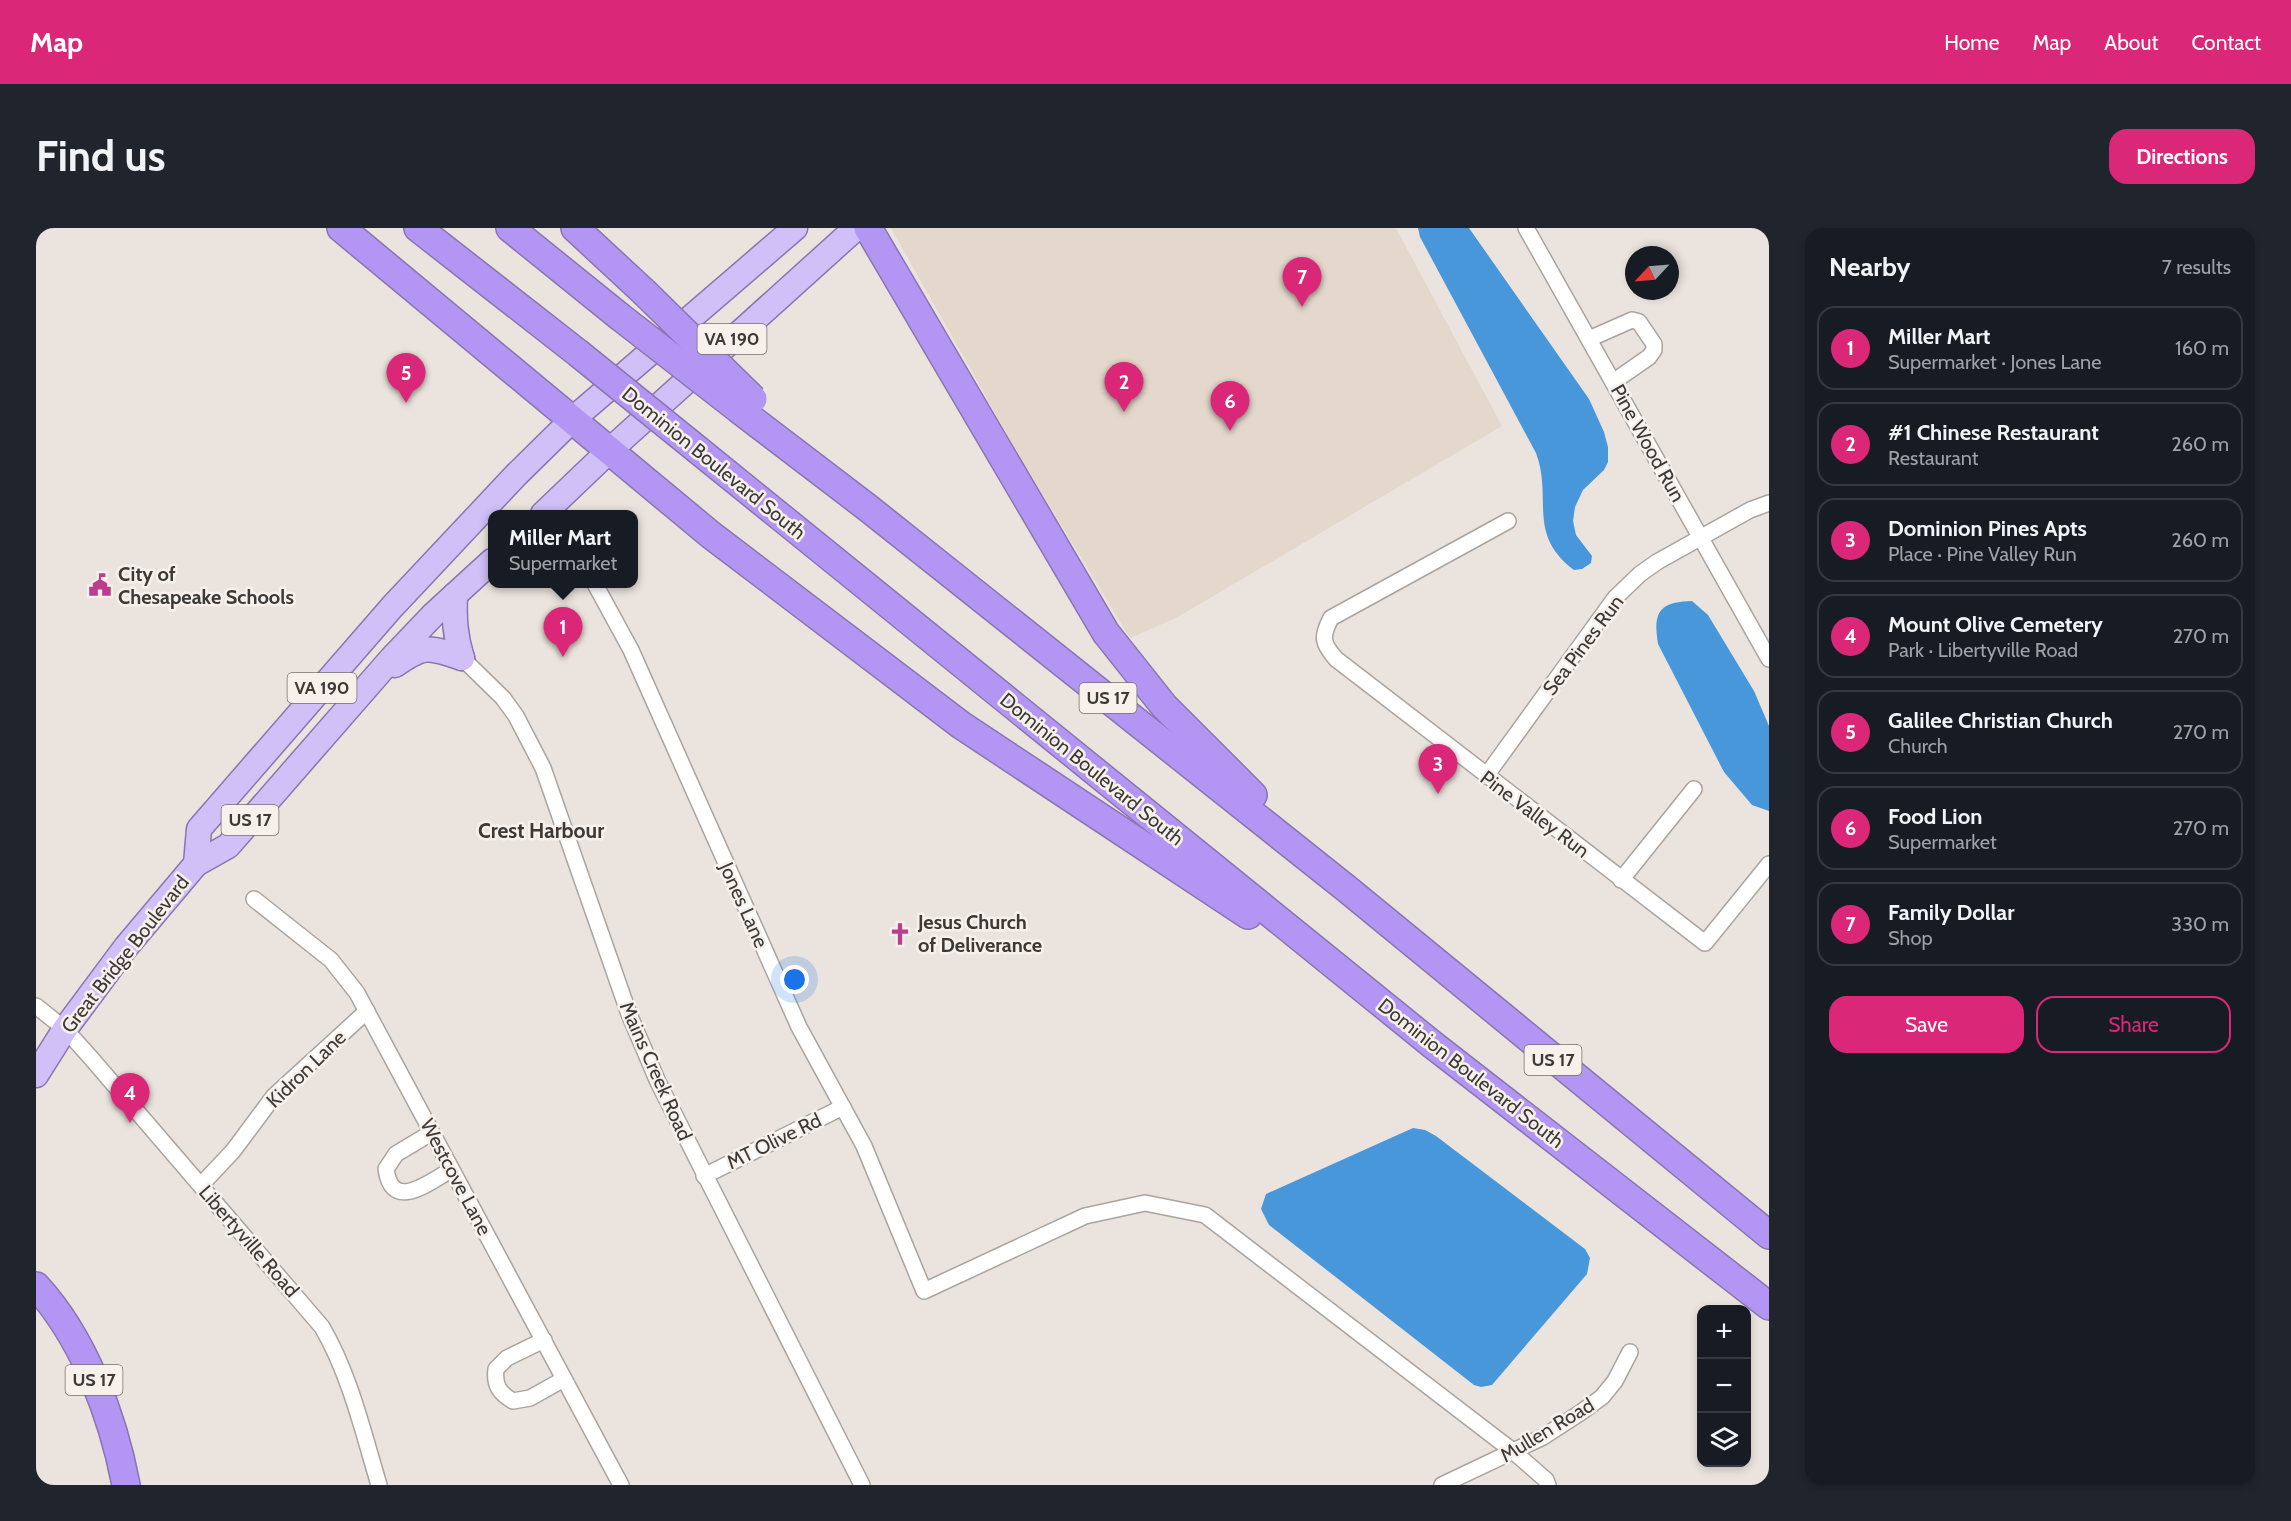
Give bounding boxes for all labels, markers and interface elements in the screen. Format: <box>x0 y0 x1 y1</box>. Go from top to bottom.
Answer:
text: Map <box>30 25 83 59</box>
text: Home <box>1944 30 2000 55</box>
text: Map <box>2033 30 2071 55</box>
text: About <box>2104 30 2158 55</box>
text: Contact <box>2191 30 2261 55</box>
button: Directions <box>2109 129 2255 184</box>
text: Find us <box>36 130 165 182</box>
north arrow <box>1625 246 1679 300</box>
text: Nearby <box>1829 251 1910 283</box>
text: 7 results <box>2162 255 2231 279</box>
pin: 7 <box>1282 257 1322 307</box>
text: Miller Mart <box>1888 323 1990 350</box>
road number: VA 190 <box>698 324 766 354</box>
text: 1 <box>1847 336 1854 360</box>
text: 160 m <box>2175 336 2229 360</box>
text: Supermarket · Jones Lane <box>1888 350 2102 374</box>
pin: 5 <box>386 354 425 403</box>
pin: 2 <box>1104 362 1144 412</box>
street label: Pine Wood Run <box>1606 380 1690 506</box>
street label: Dominion Boulevard South <box>617 382 811 544</box>
pin: 6 <box>1210 382 1250 431</box>
text: #1 Chinese Restaurant <box>1888 419 2099 446</box>
text: 2 <box>1845 432 1856 456</box>
text: 260 m <box>2171 432 2229 456</box>
text: Restaurant <box>1888 446 1979 470</box>
popup <box>488 510 638 588</box>
text: Dominion Pines Apts <box>1888 515 2087 542</box>
text: Miller Mart <box>509 524 611 551</box>
text: 3 <box>1845 528 1856 552</box>
text: 260 m <box>2171 528 2229 552</box>
text: Place · Pine Valley Run <box>1888 542 2077 566</box>
text: Supermarket <box>509 551 617 575</box>
place label: City of Chesapeake Schools <box>118 562 294 609</box>
public building icon: City of Chesapeake Schools <box>87 572 113 598</box>
street label: Sea Pines Run <box>1538 590 1628 700</box>
pin: 1 <box>544 608 582 657</box>
text: Mount Olive Cemetery <box>1888 611 2103 638</box>
text: 4 <box>1844 624 1857 648</box>
text: 270 m <box>2173 624 2229 648</box>
text: Park · Libertyville Road <box>1888 638 2078 662</box>
road number: VA 190 <box>288 673 356 703</box>
road number: US 17 <box>1080 683 1136 713</box>
street label: Dominion Boulevard South <box>995 688 1189 850</box>
text: Galilee Christian Church <box>1888 707 2113 734</box>
text: 5 <box>1845 720 1856 744</box>
text: 270 m <box>2173 720 2229 744</box>
text: Church <box>1888 734 1948 758</box>
pin: 3 <box>1418 744 1458 794</box>
street label: Pine Valley Run <box>1476 765 1594 863</box>
text: Food Lion <box>1888 803 1982 830</box>
road number: US 17 <box>222 805 278 835</box>
text: 6 <box>1845 816 1856 840</box>
text: 270 m <box>2173 816 2229 840</box>
district label: Crest Harbour <box>478 818 604 843</box>
text: Supermarket <box>1888 830 1997 854</box>
street label: Jones Lane <box>714 858 773 951</box>
street label: Great Bridge Boulevard <box>56 871 194 1037</box>
text: Family Dollar <box>1888 899 2015 926</box>
place label: Jesus Church of Deliverance <box>917 910 1042 957</box>
text: 7 <box>1845 912 1856 936</box>
text: 330 m <box>2171 912 2229 936</box>
church icon: Jesus Church of Deliverance <box>887 921 913 947</box>
text: Shop <box>1888 926 1933 950</box>
your location <box>780 965 809 994</box>
street label: Dominion Boulevard South <box>1373 993 1569 1153</box>
button: Save <box>1829 996 2024 1053</box>
button: Share <box>2036 996 2231 1053</box>
street label: Mains Creek Road <box>615 998 697 1144</box>
street label: Kidron Lane <box>261 1025 351 1113</box>
road number: US 17 <box>1524 1045 1582 1075</box>
pin: 4 <box>110 1074 149 1123</box>
street label: MT Olive Rd <box>723 1108 825 1174</box>
street label: Westcove Lane <box>415 1115 497 1239</box>
street label: Libertyville Road <box>194 1180 304 1302</box>
map controls <box>1697 1305 1751 1467</box>
button: + <box>1697 1305 1751 1359</box>
button: − <box>1697 1359 1751 1413</box>
road number: US 17 <box>65 1365 122 1395</box>
street label: Mullen Road <box>1496 1393 1598 1467</box>
button: layers <box>1697 1413 1751 1467</box>

